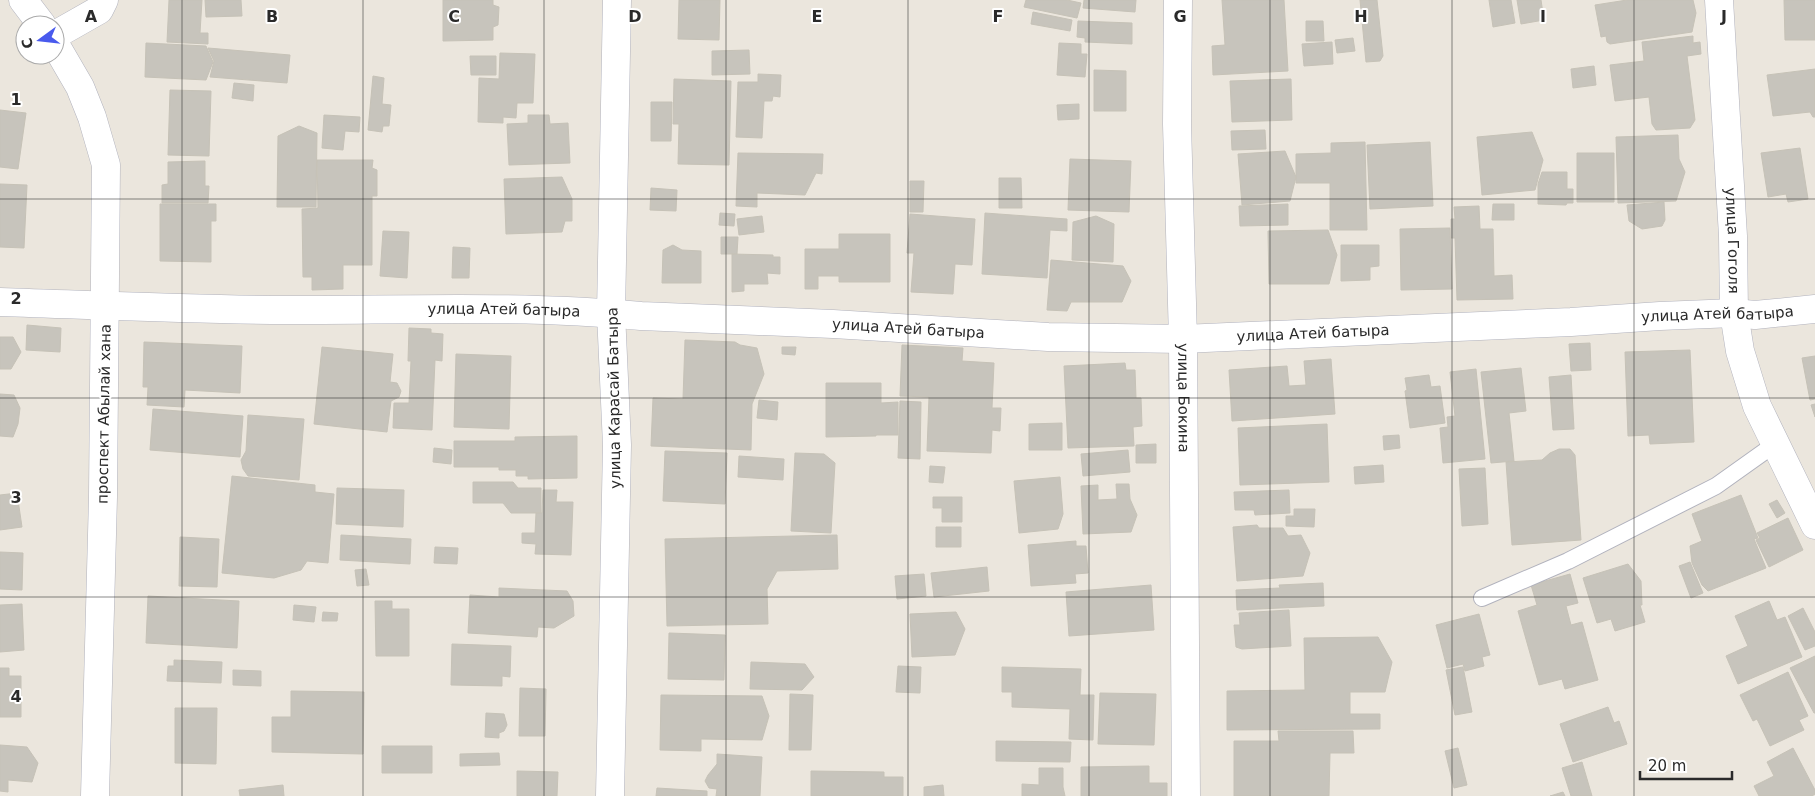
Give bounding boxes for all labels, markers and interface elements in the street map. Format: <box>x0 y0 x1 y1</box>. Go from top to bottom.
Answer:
text: A <box>85 7 98 26</box>
text: B <box>266 7 278 26</box>
text: C <box>448 7 460 26</box>
text: D <box>628 7 642 26</box>
text: E <box>812 7 822 26</box>
text: F <box>993 7 1003 26</box>
text: G <box>1173 7 1187 26</box>
text: H <box>1354 7 1368 26</box>
text: I <box>1540 7 1546 26</box>
text: J <box>1720 7 1727 26</box>
north arrow <box>15 15 65 65</box>
text: С <box>18 36 37 50</box>
text: 1 <box>10 90 22 109</box>
street label: улица Гоголя <box>1721 187 1743 294</box>
text: 2 <box>10 289 22 308</box>
street label: улица Атей батыра <box>427 300 581 321</box>
street label: улица Атей батыра <box>1640 302 1795 326</box>
street label: улица Карасай Батыра <box>603 307 625 489</box>
street label: улица Атей батыра <box>831 315 985 342</box>
street label: улица Атей батыра <box>1236 321 1390 346</box>
street label: проспект Абылай хана <box>93 324 115 504</box>
street label: улица Бокина <box>1174 343 1193 453</box>
text: 3 <box>10 488 22 507</box>
text: 4 <box>10 687 22 706</box>
scale bar <box>1640 748 1732 780</box>
text: 20 m <box>1648 757 1686 775</box>

